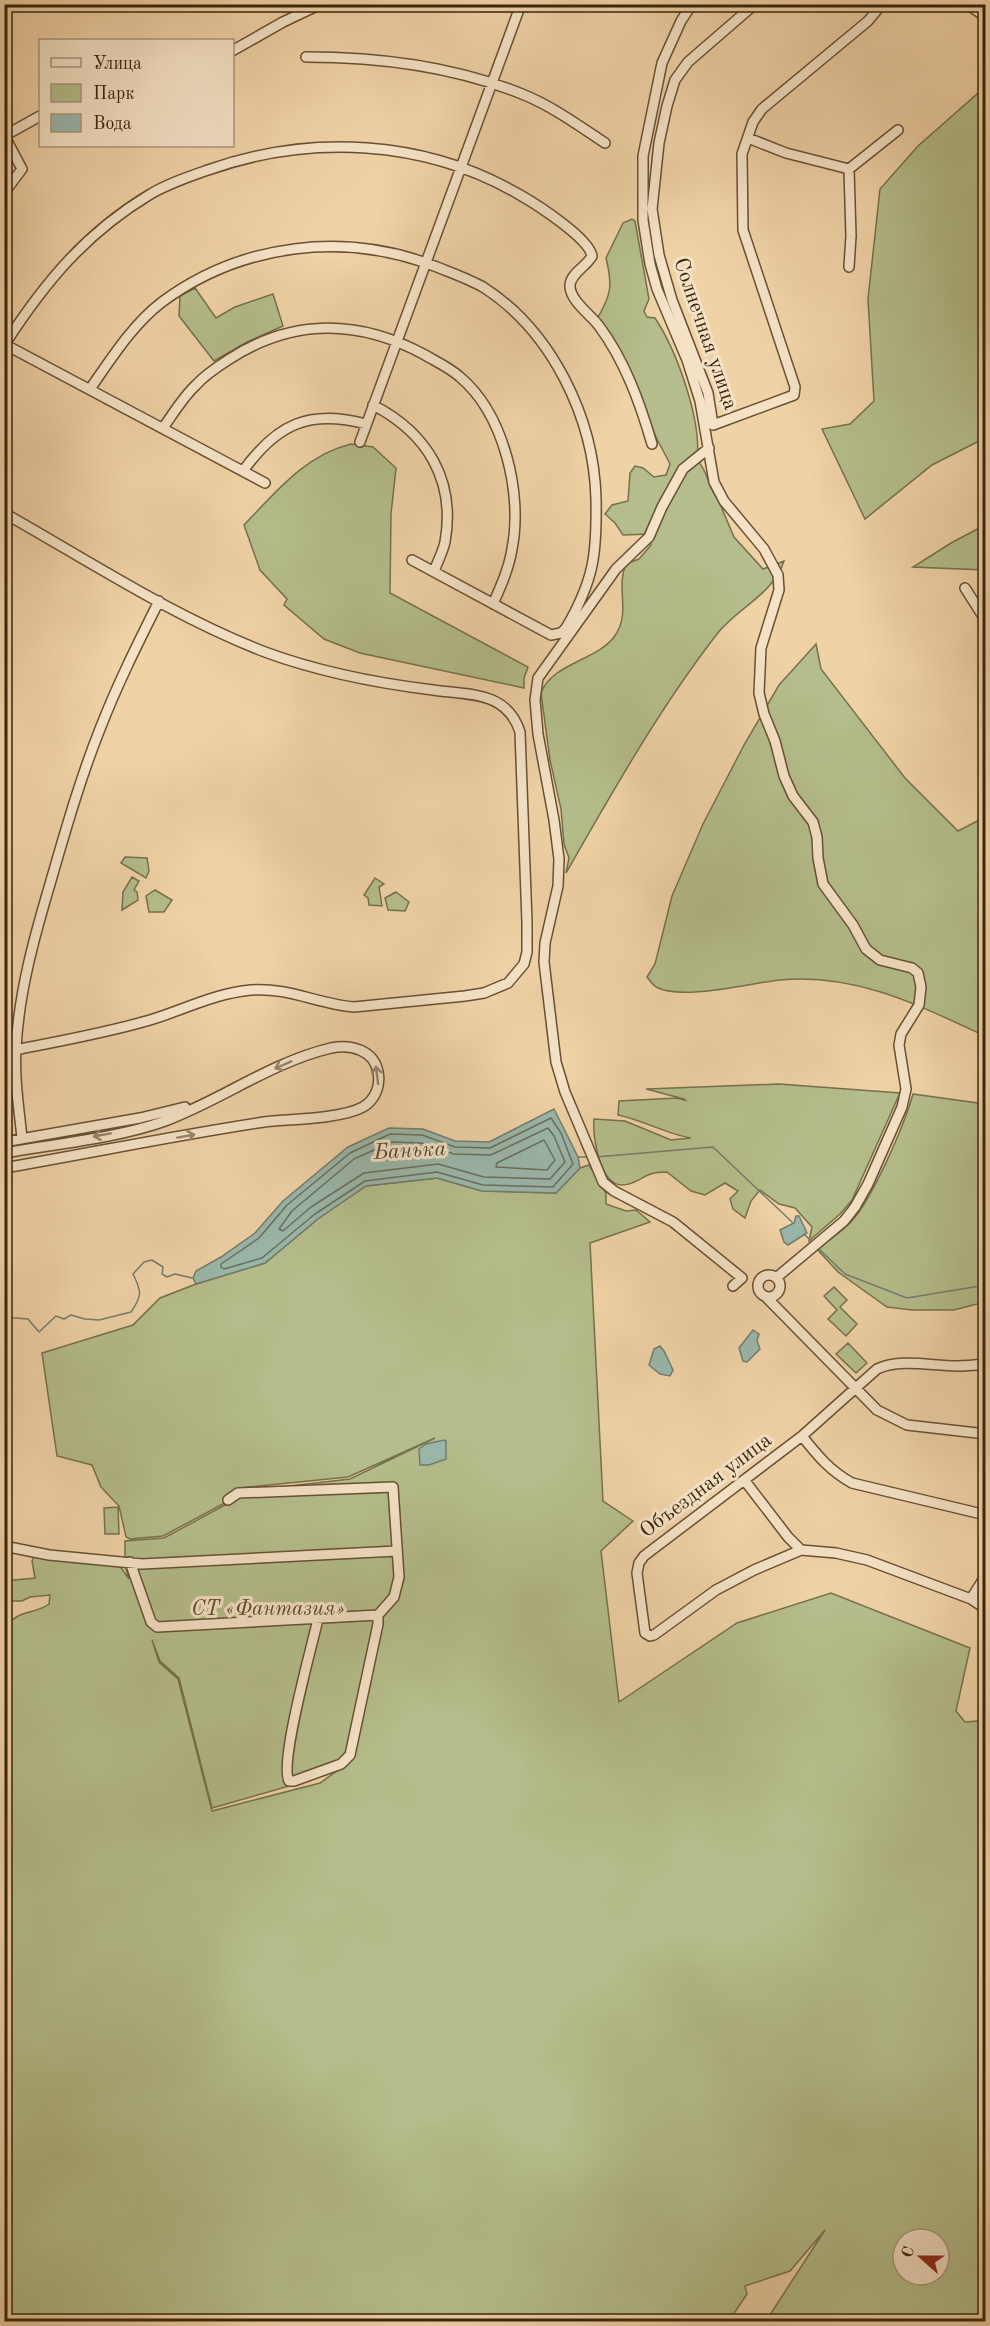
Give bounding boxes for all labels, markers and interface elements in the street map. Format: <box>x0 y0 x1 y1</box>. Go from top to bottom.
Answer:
legend <box>39 39 234 147</box>
text: Улица <box>93 55 142 73</box>
text: Парк <box>93 85 134 103</box>
text: Вода <box>93 115 132 133</box>
street label: Солнечная улица <box>669 255 741 413</box>
one-way arrow <box>274 1061 292 1072</box>
one-way arrow <box>371 1066 382 1085</box>
one-way arrow <box>93 1130 113 1141</box>
one-way arrow <box>176 1130 196 1141</box>
water label: Банька <box>372 1138 447 1164</box>
street label: Объездная улица <box>636 1430 776 1542</box>
park label: СТ «Фантазия» <box>191 1599 345 1620</box>
north arrow <box>891 2227 951 2287</box>
text: С <box>900 2245 918 2260</box>

